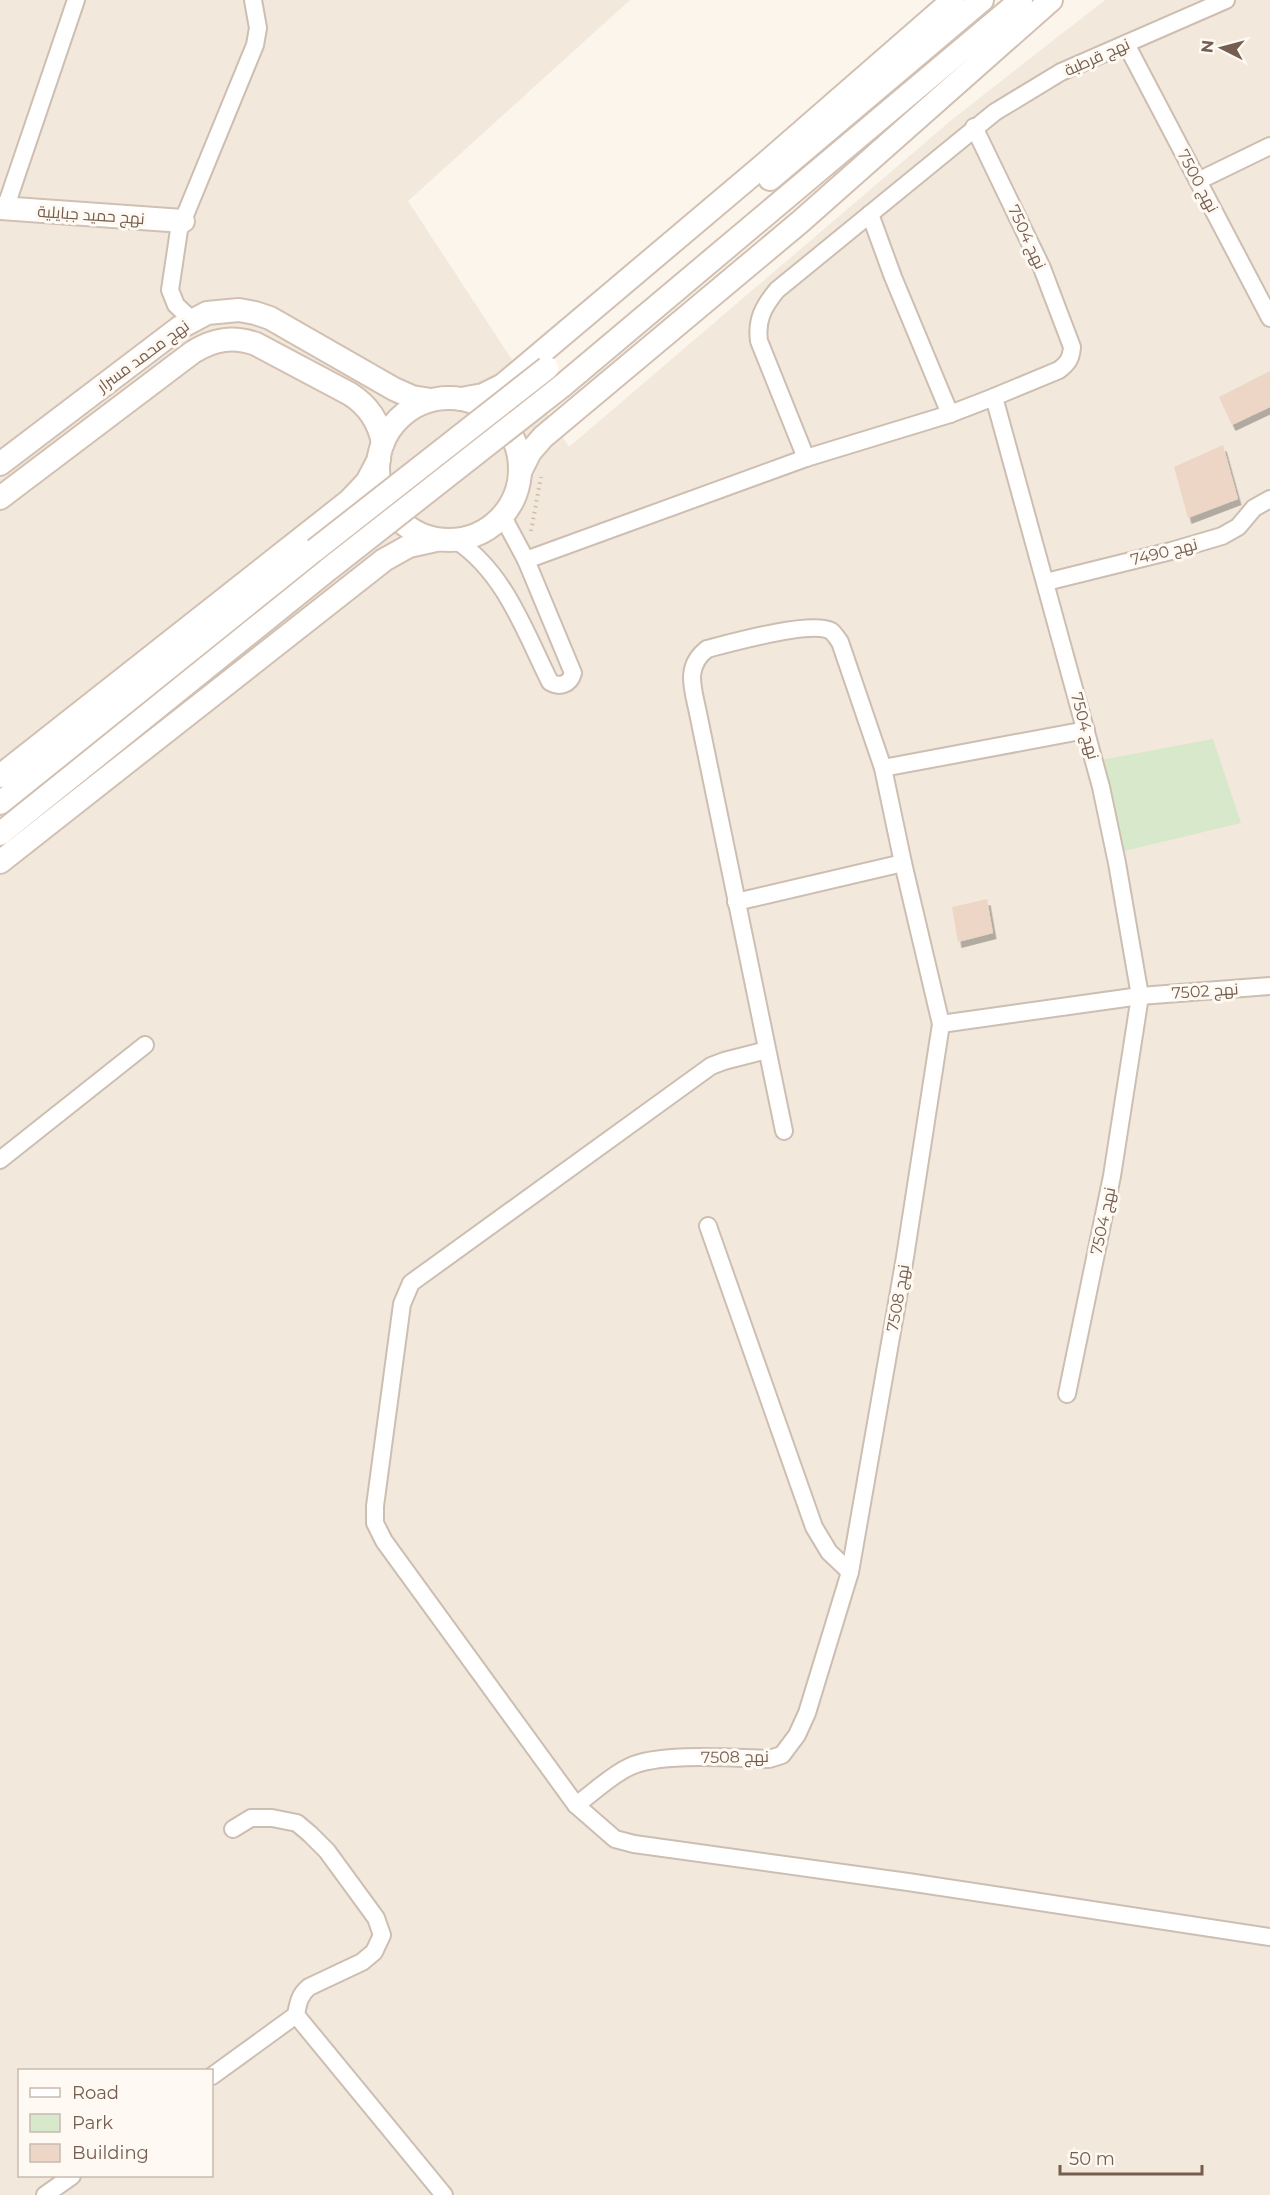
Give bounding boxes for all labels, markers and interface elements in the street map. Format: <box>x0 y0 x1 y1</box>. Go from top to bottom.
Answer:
north arrow <box>1192 18 1252 78</box>
street label: نهج قرطبة <box>1061 34 1133 82</box>
text: N <box>1197 39 1218 54</box>
street label: نهج 7500 <box>1172 146 1222 217</box>
street label: نهج حميد جبايلية <box>37 202 145 230</box>
street label: نهج 7504 <box>1002 202 1050 273</box>
street label: نهج محمد مسرار <box>92 316 194 398</box>
street label: نهج 7490 <box>1129 535 1200 571</box>
street label: نهج 7504 <box>1065 690 1103 762</box>
street label: نهج 7502 <box>1171 979 1239 1005</box>
street label: نهج 7504 <box>1087 1186 1121 1257</box>
street label: نهج 7508 <box>883 1263 915 1334</box>
street label: نهج 7508 <box>701 1747 769 1769</box>
legend <box>18 2069 213 2177</box>
text: Road <box>72 2082 119 2104</box>
text: Park <box>72 2112 113 2134</box>
scale bar <box>1060 2138 1202 2176</box>
text: Building <box>72 2142 149 2164</box>
text: 50 m <box>1069 2148 1115 2170</box>

